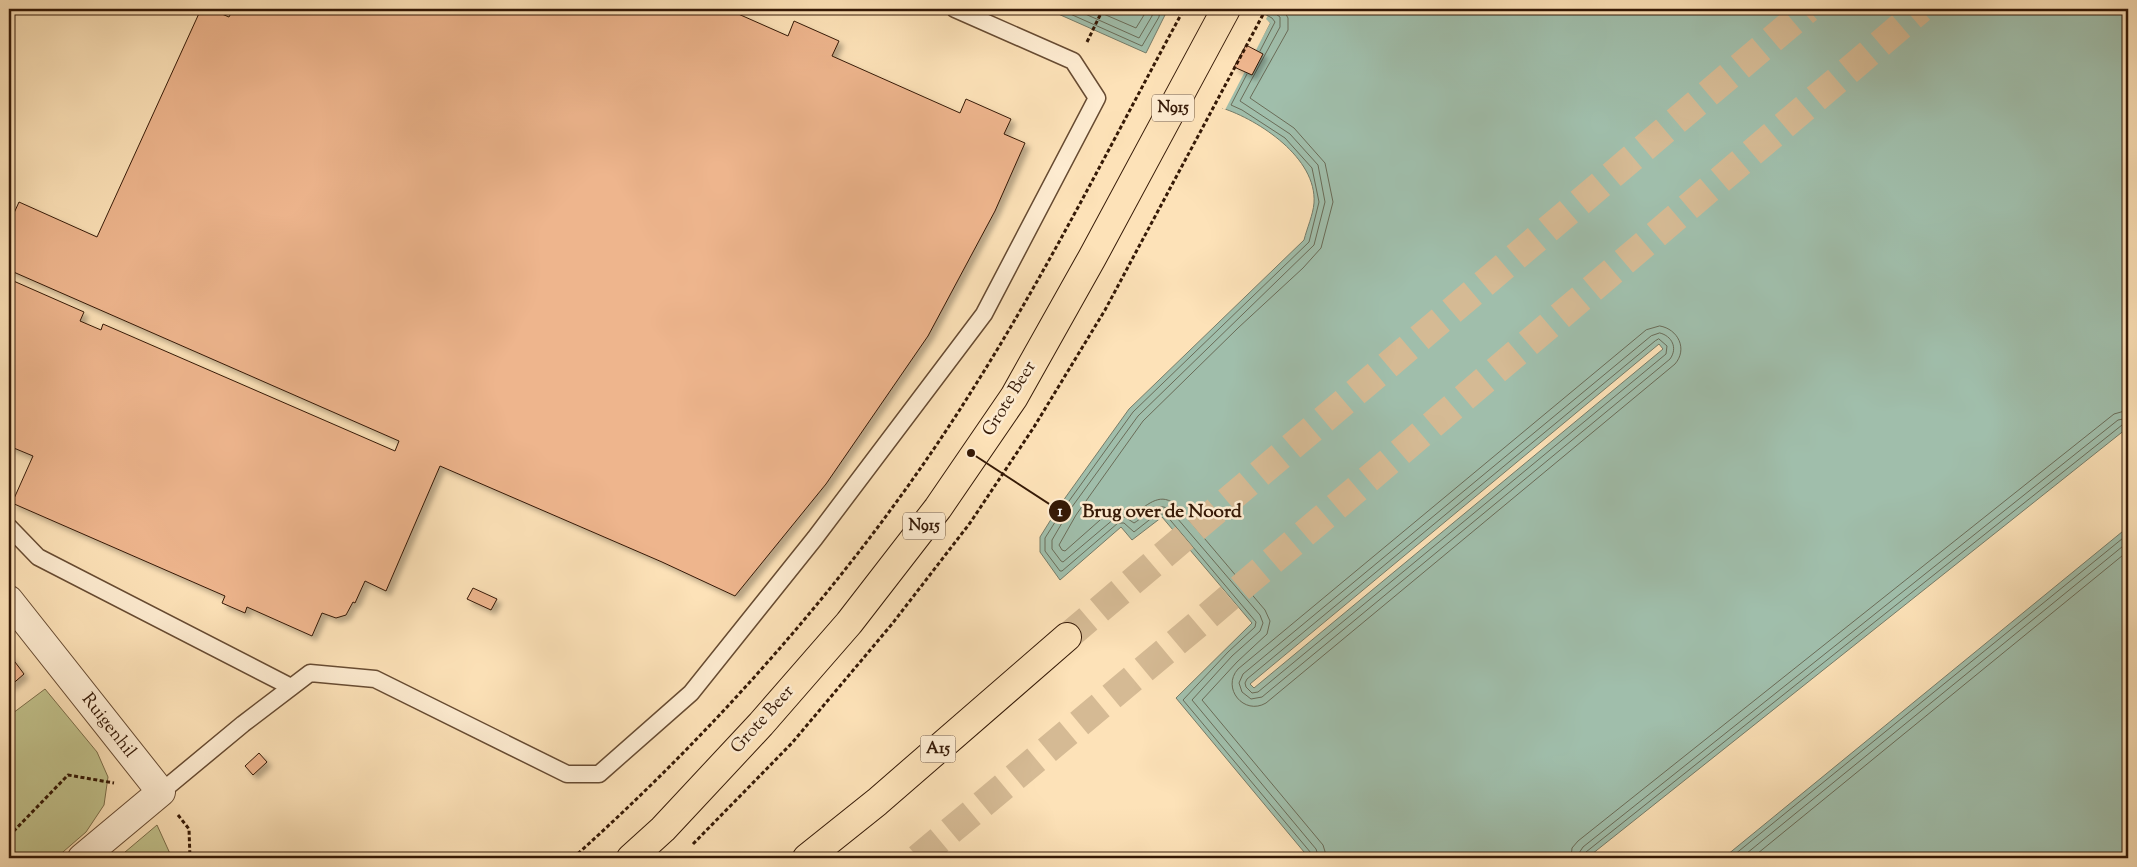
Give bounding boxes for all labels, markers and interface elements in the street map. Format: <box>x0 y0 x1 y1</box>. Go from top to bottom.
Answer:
road number: N915 <box>1152 95 1194 122</box>
street label: Grote Beer <box>977 356 1044 442</box>
callout: Brug over de Noord <box>1048 494 1252 528</box>
text: Brug over de Noord <box>1082 499 1242 526</box>
text: 1 <box>1057 502 1063 523</box>
road number: N915 <box>903 512 945 540</box>
street label: Grote Beer <box>725 680 801 760</box>
street label: Ruigenhil <box>74 688 142 764</box>
road number: A15 <box>920 736 956 762</box>

